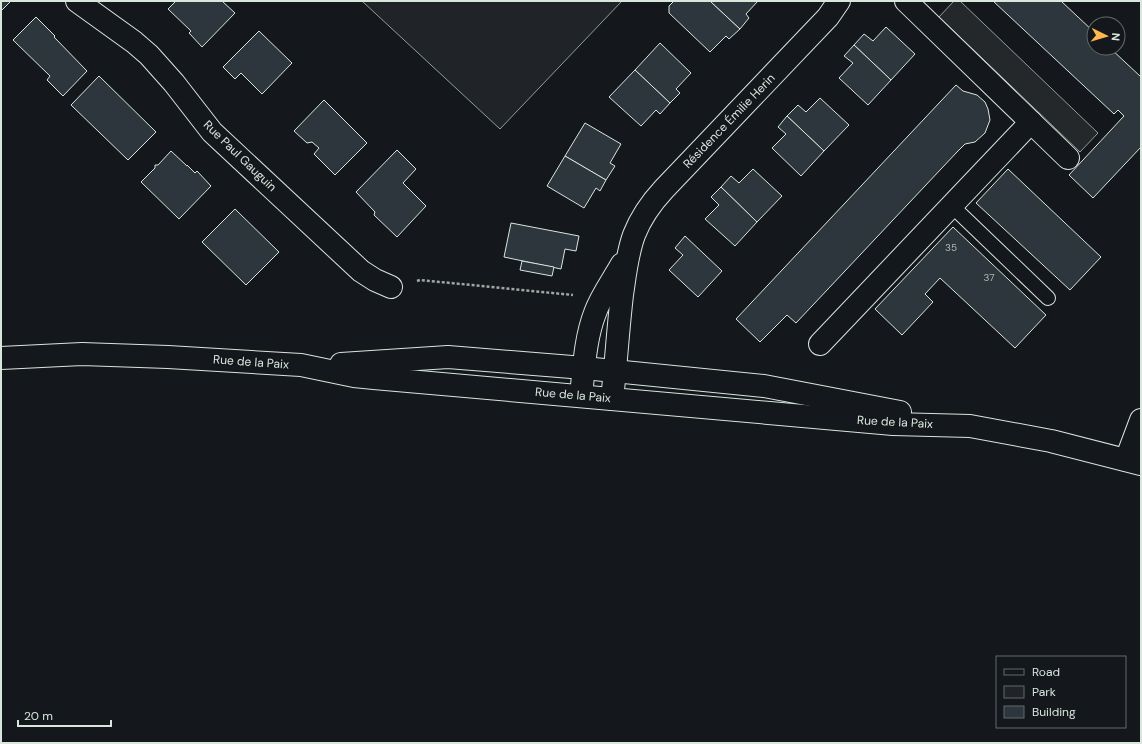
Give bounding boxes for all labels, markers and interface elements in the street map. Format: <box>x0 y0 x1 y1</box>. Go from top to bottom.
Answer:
north arrow <box>1086 16 1126 56</box>
text: N <box>1109 32 1123 41</box>
street label: Résidence Émilie Herin <box>680 70 778 172</box>
street label: Rue Paul Gauguin <box>200 117 280 195</box>
house number: 35 <box>945 241 957 254</box>
house number: 37 <box>983 271 995 284</box>
street label: Rue de la Paix <box>213 351 289 373</box>
street label: Rue de la Paix <box>534 384 612 406</box>
street label: Rue de la Paix <box>857 412 933 432</box>
legend <box>996 656 1126 728</box>
text: Road <box>1032 664 1060 680</box>
text: Park <box>1032 684 1056 700</box>
scale bar <box>18 702 111 728</box>
text: Building <box>1032 704 1076 720</box>
text: 20 m <box>24 708 53 724</box>

